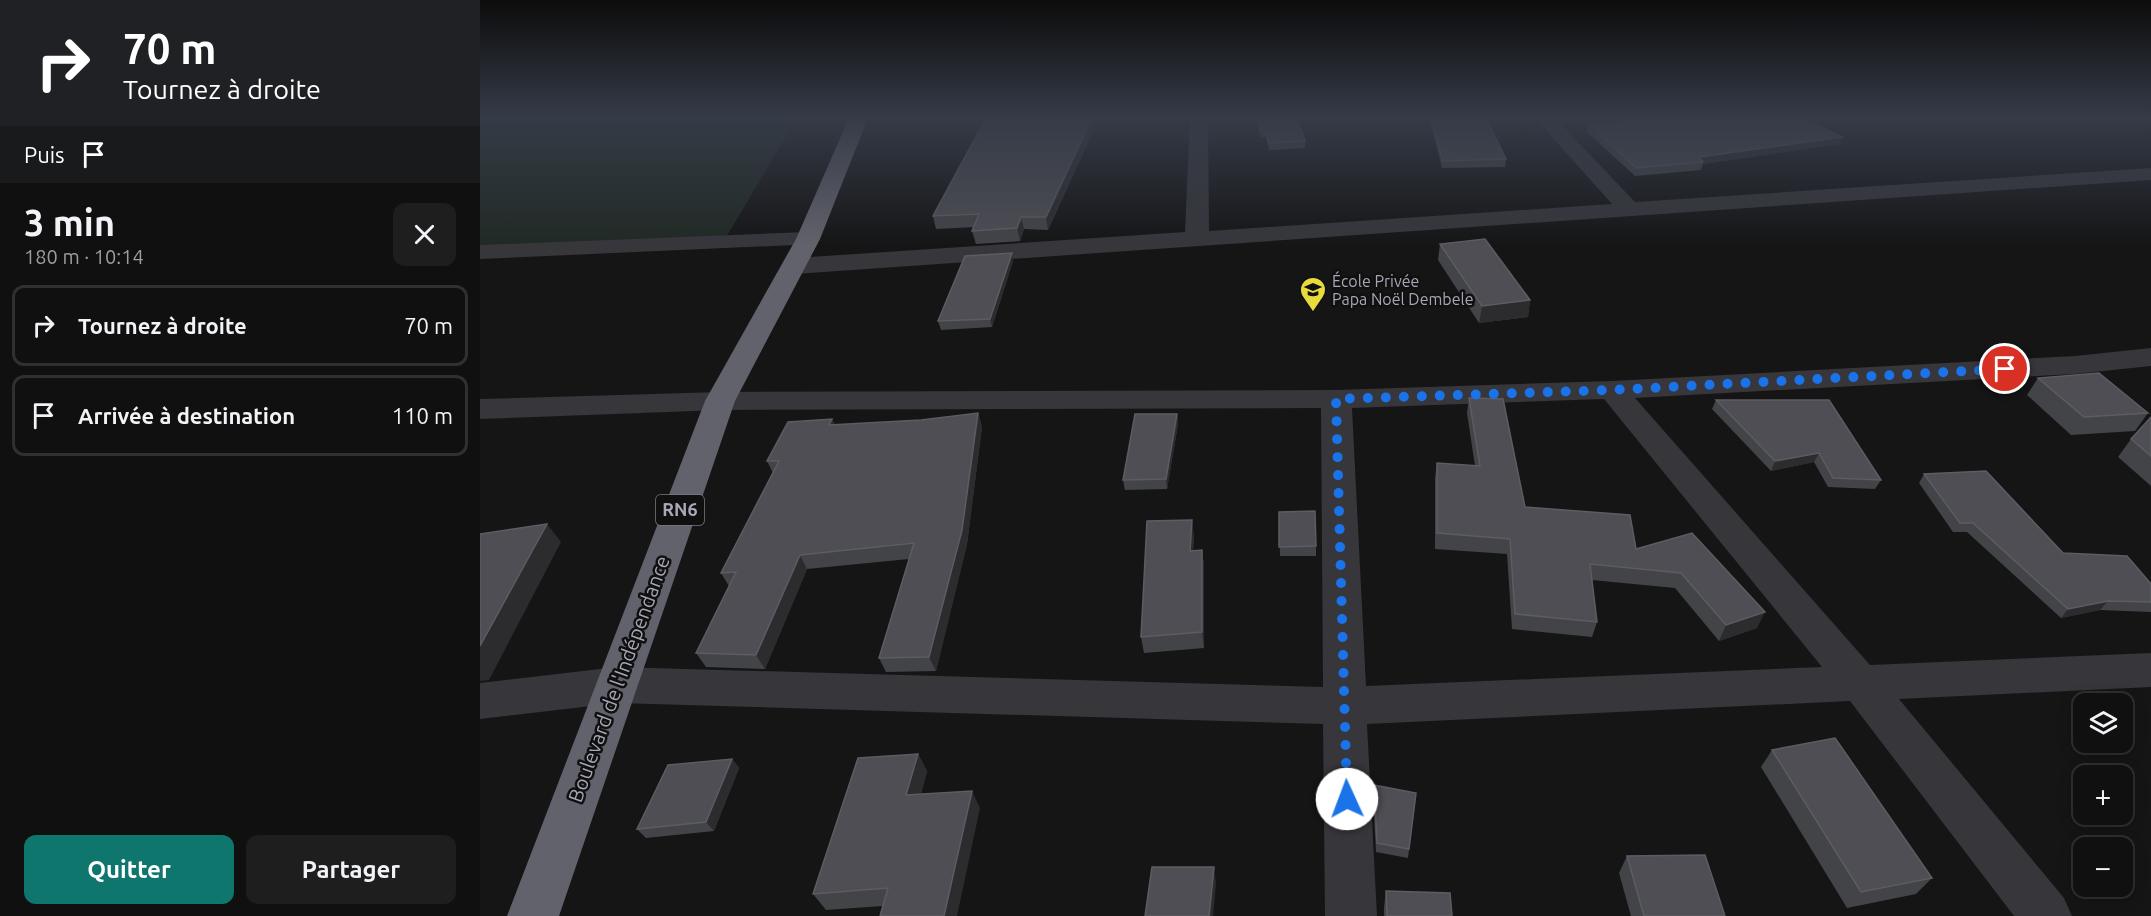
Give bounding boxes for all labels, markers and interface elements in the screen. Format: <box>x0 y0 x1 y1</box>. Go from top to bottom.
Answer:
icon: right <box>24 24 102 102</box>
text: 70 m <box>123 25 217 72</box>
text: Tournez à droite <box>123 74 321 104</box>
icon: arrive <box>77 138 110 171</box>
text: Puis <box>24 142 65 167</box>
text: 3 min <box>24 202 115 243</box>
button: close <box>393 203 456 266</box>
text: 180 m · 10:14 <box>24 245 144 268</box>
place label: École Privée Papa Noël Dembele <box>1332 270 1474 308</box>
school or university icon: École Privée Papa Noël Dembele <box>1298 275 1328 313</box>
icon: right <box>27 309 60 342</box>
text: Tournez à droite <box>78 313 247 338</box>
text: 70 m <box>404 313 453 338</box>
pin <box>1979 343 2030 394</box>
icon: arrive <box>1988 352 2021 385</box>
icon: arrive <box>27 399 60 432</box>
text: Arrivée à destination <box>78 403 295 428</box>
text: 110 m <box>392 403 453 428</box>
road number: RN6 <box>656 495 704 525</box>
street label: Boulevard de l'Indépendance <box>563 553 674 805</box>
map controls <box>2073 693 2133 897</box>
button: layers <box>2073 693 2133 753</box>
button: + <box>2073 765 2133 825</box>
position arrow <box>1315 767 1379 831</box>
button: Quitter <box>24 835 234 904</box>
button: Partager <box>246 835 456 904</box>
button: − <box>2073 837 2133 897</box>

